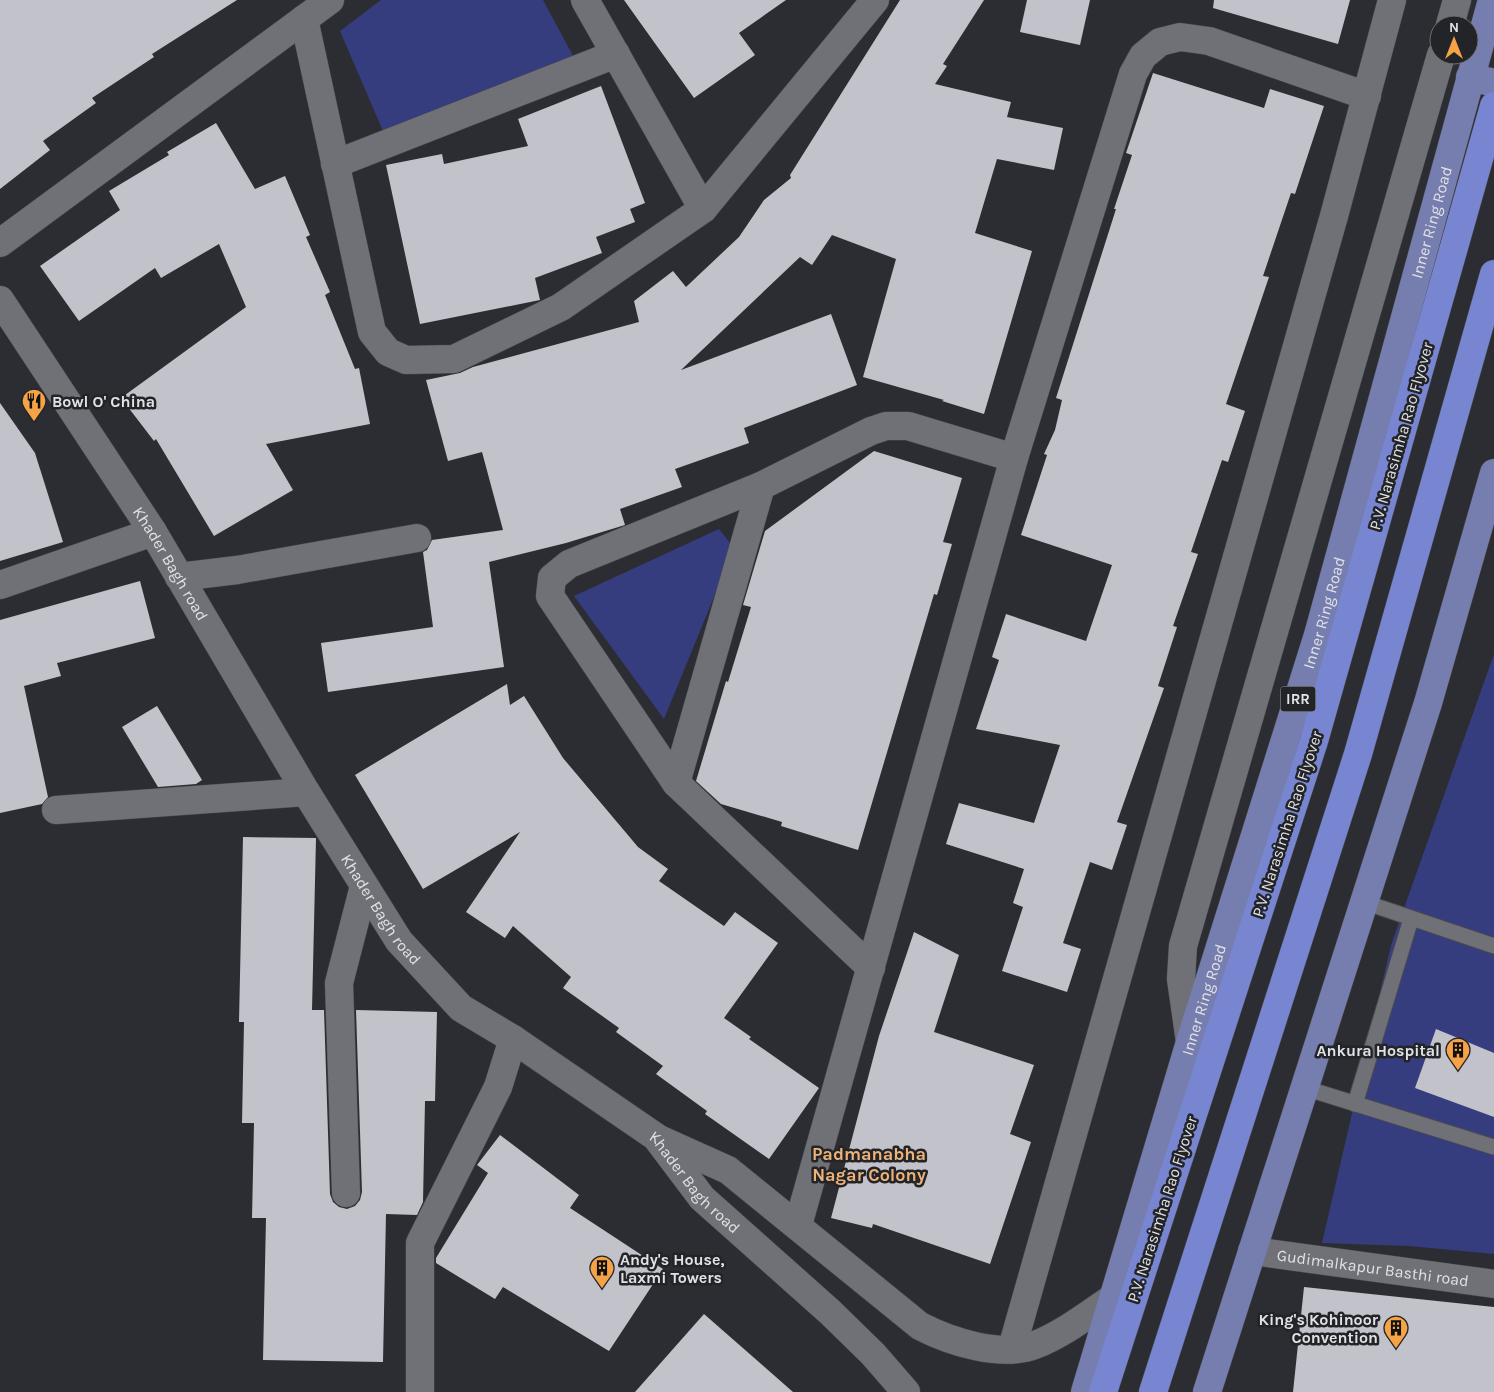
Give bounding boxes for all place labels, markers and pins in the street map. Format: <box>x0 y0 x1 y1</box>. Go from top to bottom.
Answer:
restaurant icon: Bowl O' China <box>21 388 47 422</box>
place label: Bowl O' China <box>52 392 155 411</box>
building icon: Ankura Hospital <box>1445 1037 1471 1071</box>
place label: Ankura Hospital <box>1317 1041 1440 1060</box>
place label: Andy's House, Laxmi Towers <box>620 1250 725 1287</box>
building icon: Andy's House, Laxmi Towers <box>589 1255 615 1289</box>
place label: King's Kohinoor Convention <box>1259 1310 1379 1347</box>
building icon: King's Kohinoor Convention <box>1383 1315 1409 1349</box>

